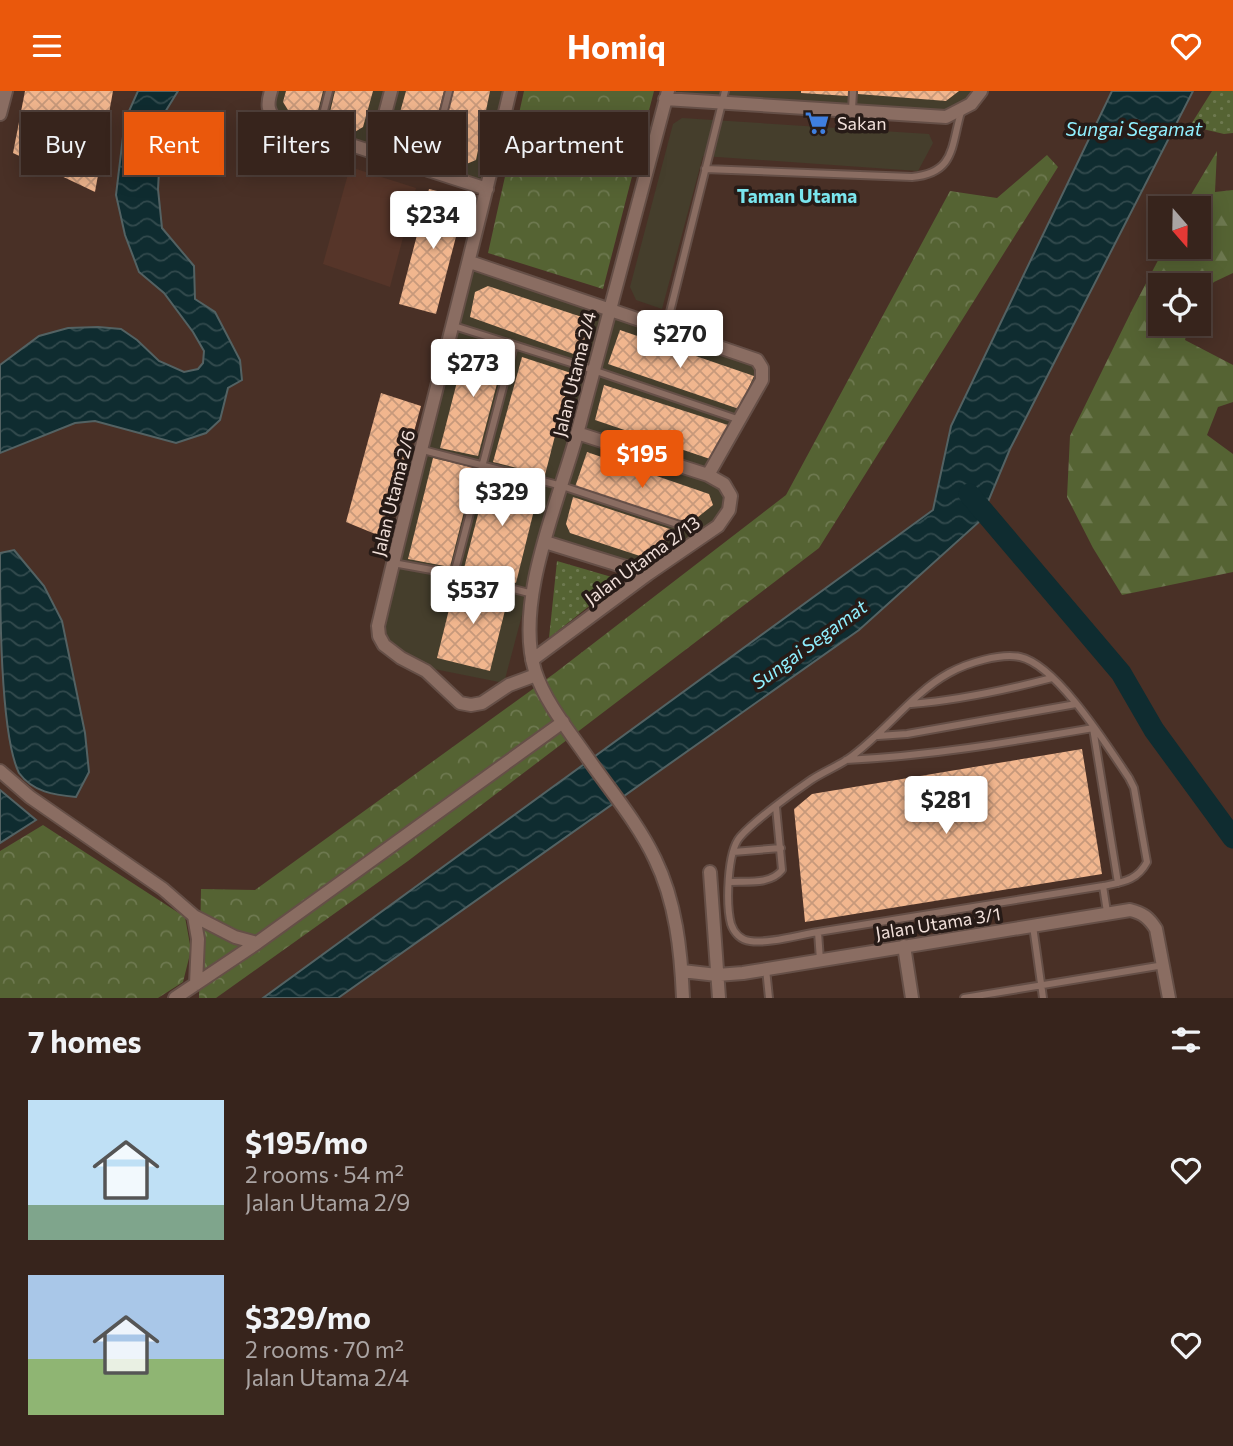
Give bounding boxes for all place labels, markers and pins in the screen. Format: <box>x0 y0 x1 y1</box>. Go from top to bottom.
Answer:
supermarket icon: Sakan <box>803 109 831 137</box>
place label: Sakan <box>837 112 886 134</box>
pin: $234 <box>392 191 474 251</box>
pin: $270 <box>639 310 721 370</box>
pin: $273 <box>432 339 514 399</box>
pin: $195 <box>601 431 683 490</box>
pin: $329 <box>461 469 543 528</box>
pin: $537 <box>432 567 514 626</box>
pin: $281 <box>905 777 987 836</box>

